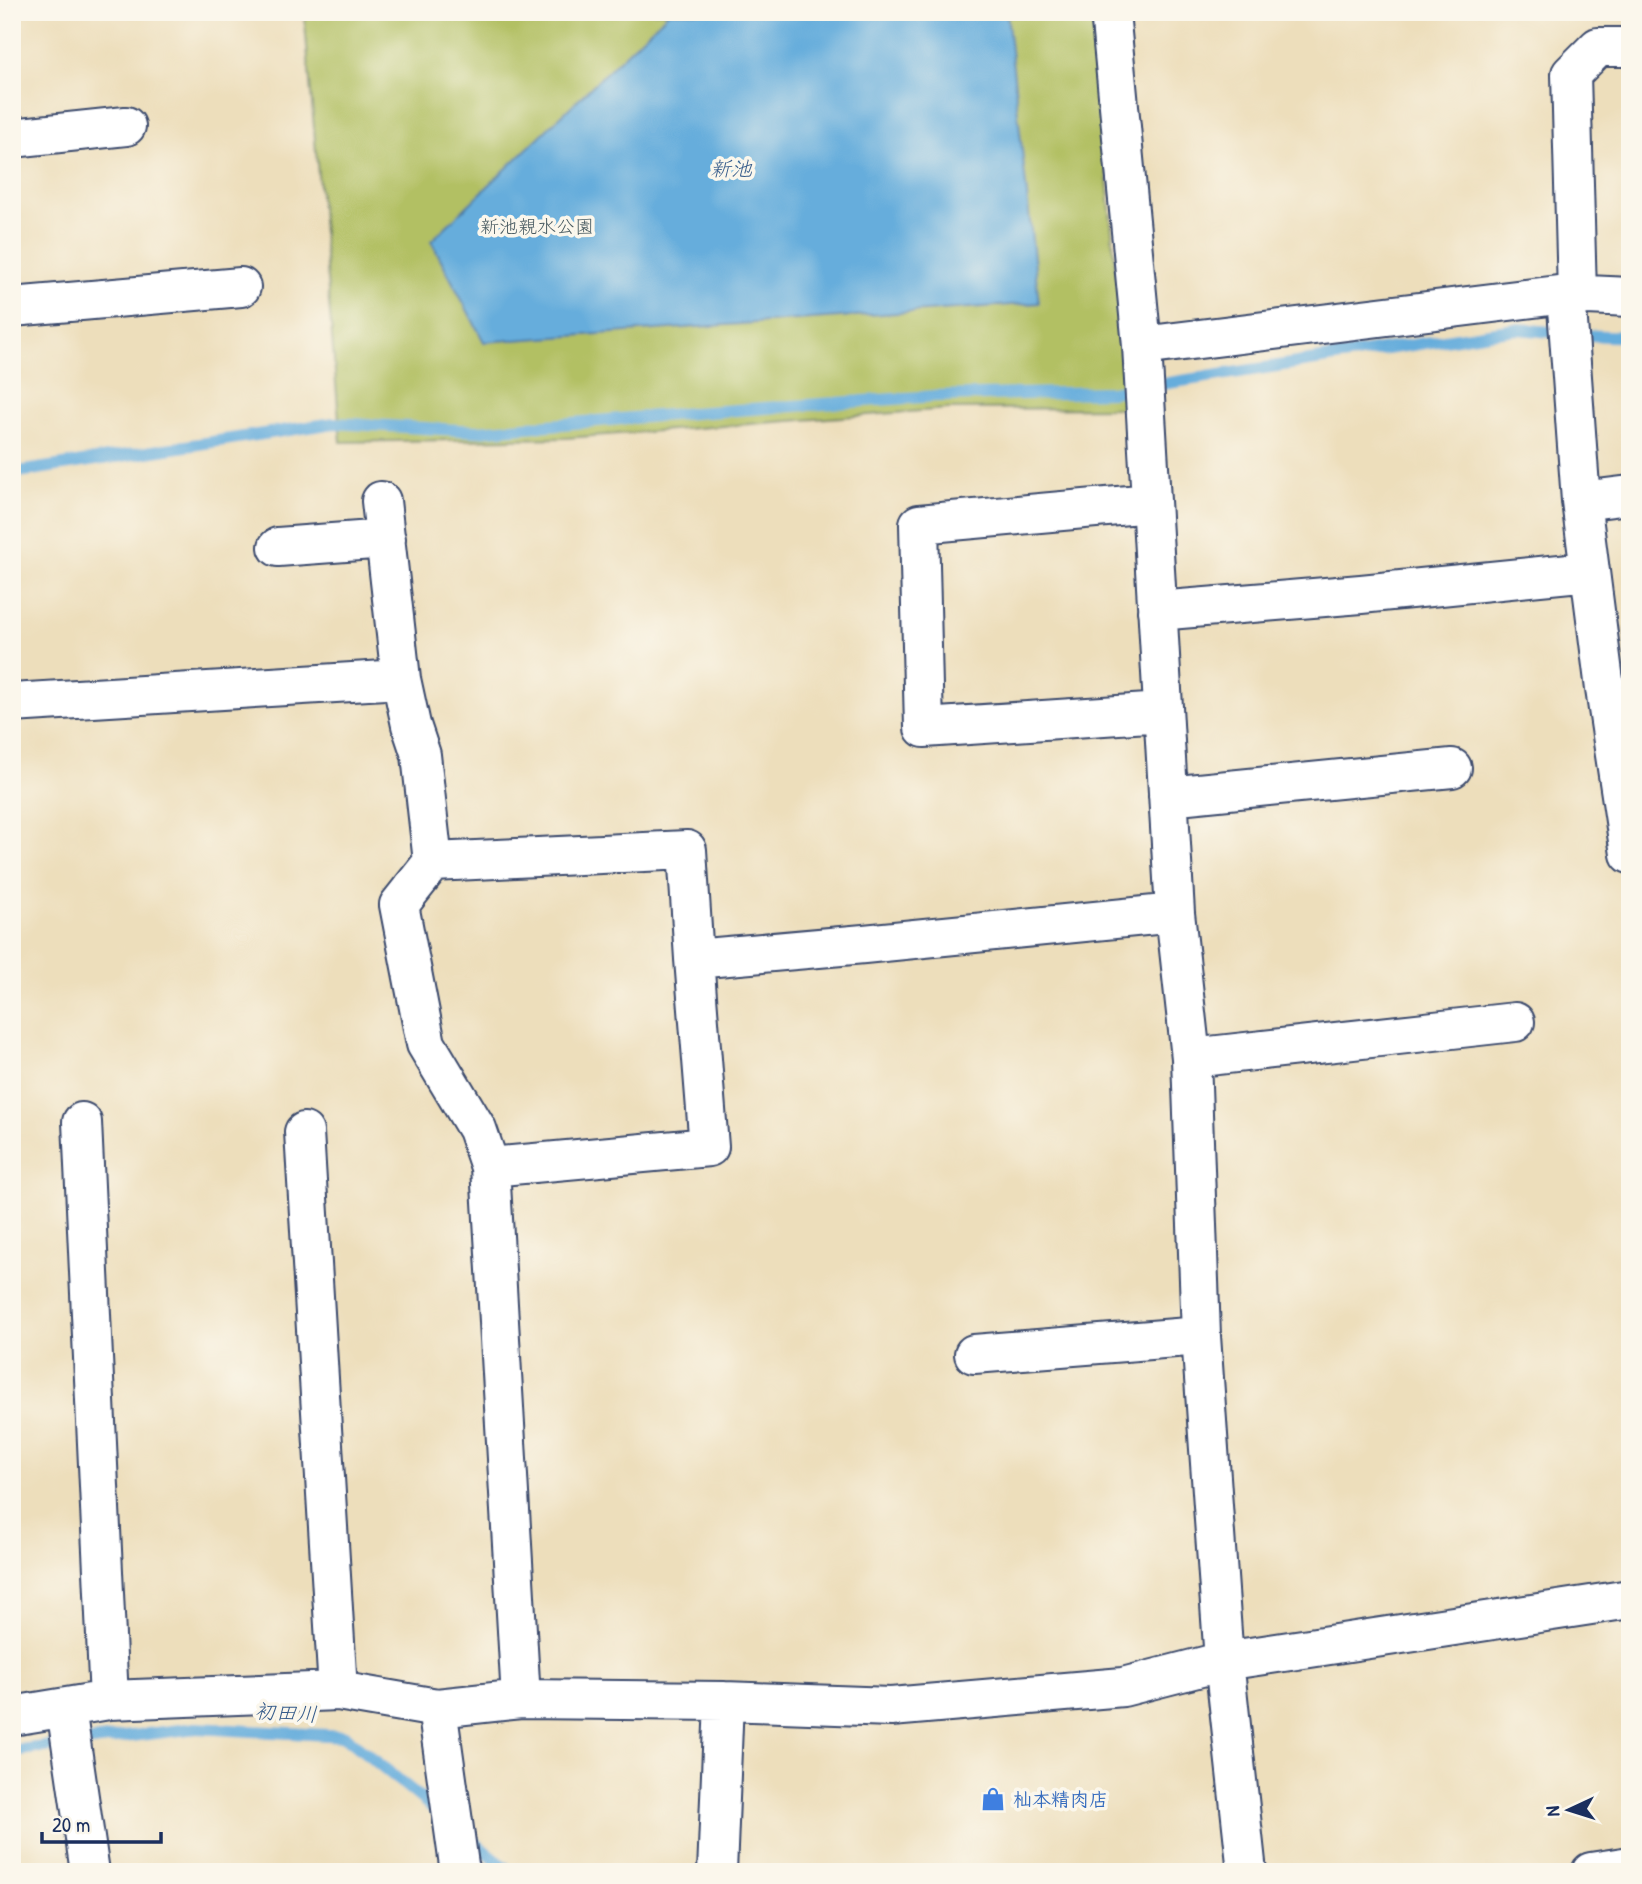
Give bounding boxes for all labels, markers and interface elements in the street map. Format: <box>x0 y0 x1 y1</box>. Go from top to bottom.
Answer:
water label: 新池 <box>710 154 753 183</box>
park label: 新池親水公園 <box>480 213 594 239</box>
water label: 初田川 <box>254 1696 318 1729</box>
north arrow <box>1534 1776 1604 1846</box>
shop icon: 杣本精肉店 <box>979 1785 1007 1813</box>
place label: 杣本精肉店 <box>1013 1786 1108 1812</box>
scale bar <box>42 1800 161 1844</box>
text: N <box>1539 1805 1565 1817</box>
text: 20 m <box>52 1810 90 1839</box>

